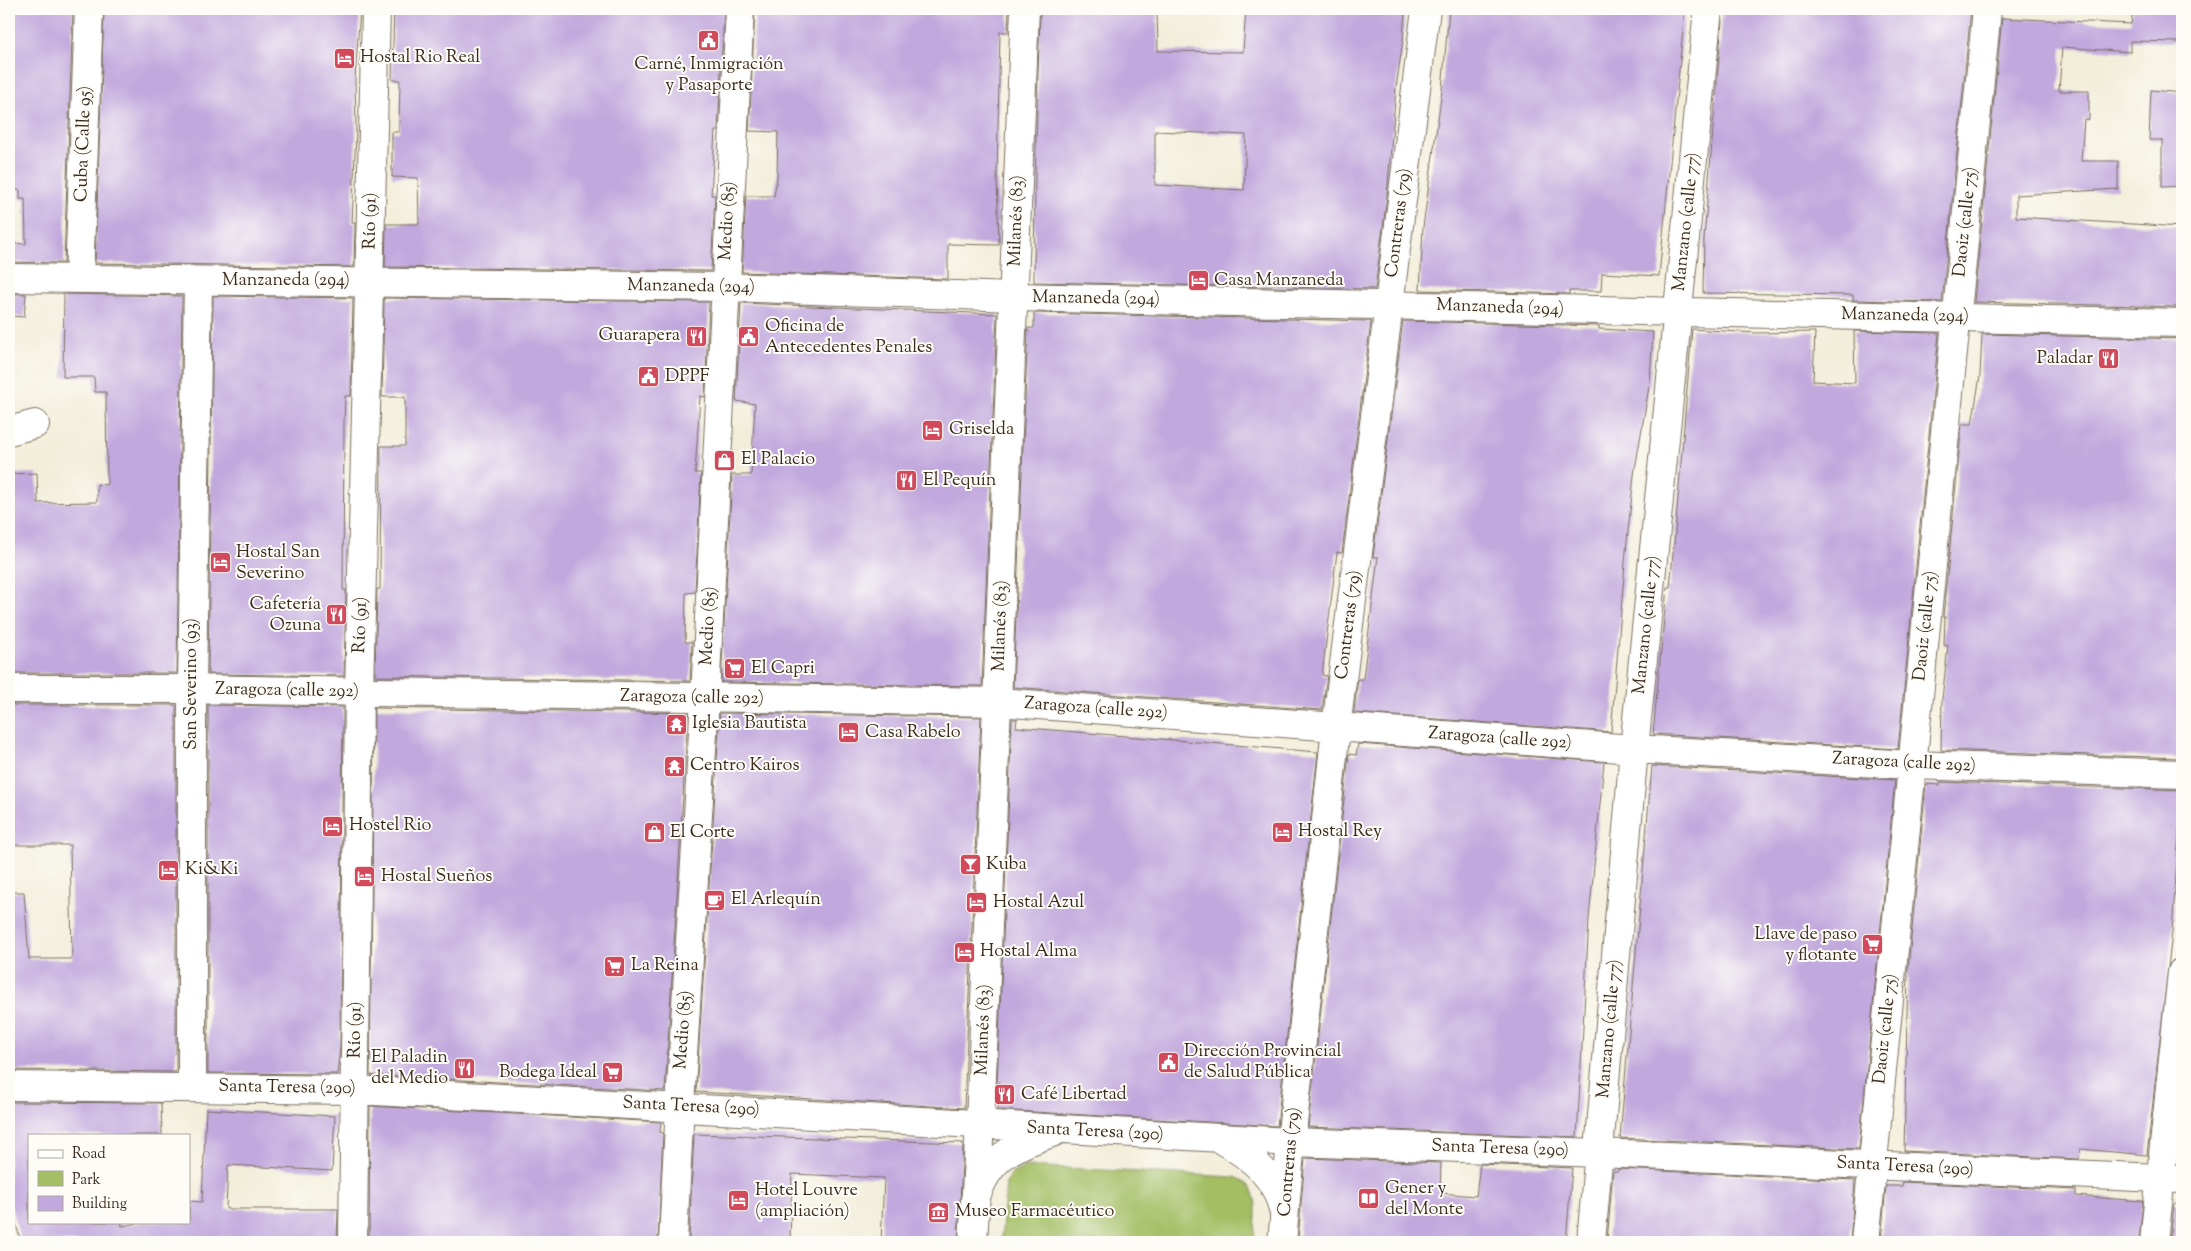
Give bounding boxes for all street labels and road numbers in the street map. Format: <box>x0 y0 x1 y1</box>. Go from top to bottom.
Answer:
street label: Cuba (Calle 95) <box>69 86 99 202</box>
street label: Manzano (calle 77) <box>1667 151 1707 293</box>
street label: Daoiz (calle 75) <box>1947 166 1985 278</box>
street label: Contreras (79) <box>1379 167 1419 279</box>
street label: Milanés (83) <box>1002 175 1032 267</box>
street label: Medio (85) <box>713 181 743 261</box>
street label: Río (91) <box>358 192 384 250</box>
street label: Manzaneda (294) <box>222 268 350 294</box>
street label: Manzaneda (294) <box>627 273 755 301</box>
street label: Manzaneda (294) <box>1032 285 1160 313</box>
street label: Manzaneda (294) <box>1436 293 1564 323</box>
street label: Manzaneda (294) <box>1841 302 1969 330</box>
street label: Manzano (calle 77) <box>1627 554 1667 696</box>
street label: Contreras (79) <box>1329 569 1369 681</box>
street label: Daoiz (calle 75) <box>1907 570 1945 682</box>
street label: Milanés (83) <box>986 580 1016 672</box>
street label: Medio (85) <box>694 586 724 666</box>
street label: Río (91) <box>347 596 375 654</box>
street label: San Severino (93) <box>179 618 205 750</box>
street label: Zaragoza (calle 292) <box>215 677 359 705</box>
street label: Zaragoza (calle 292) <box>620 684 764 712</box>
street label: Zaragoza (calle 292) <box>1023 691 1169 727</box>
street label: Zaragoza (calle 292) <box>1427 721 1573 757</box>
street label: Zaragoza (calle 292) <box>1832 746 1976 780</box>
street label: Manzano (calle 77) <box>1591 958 1629 1100</box>
street label: Daoiz (calle 75) <box>1867 973 1905 1085</box>
street label: Milanés (83) <box>969 984 999 1076</box>
street label: Medio (85) <box>668 990 700 1070</box>
street label: Río (91) <box>343 1001 369 1059</box>
street label: Santa Teresa (290) <box>218 1074 356 1102</box>
street label: Santa Teresa (290) <box>622 1090 760 1124</box>
street label: Contreras (79) <box>1272 1106 1308 1218</box>
street label: Santa Teresa (290) <box>1026 1115 1164 1149</box>
street label: Santa Teresa (290) <box>1431 1134 1569 1164</box>
street label: Santa Teresa (290) <box>1836 1150 1974 1184</box>

